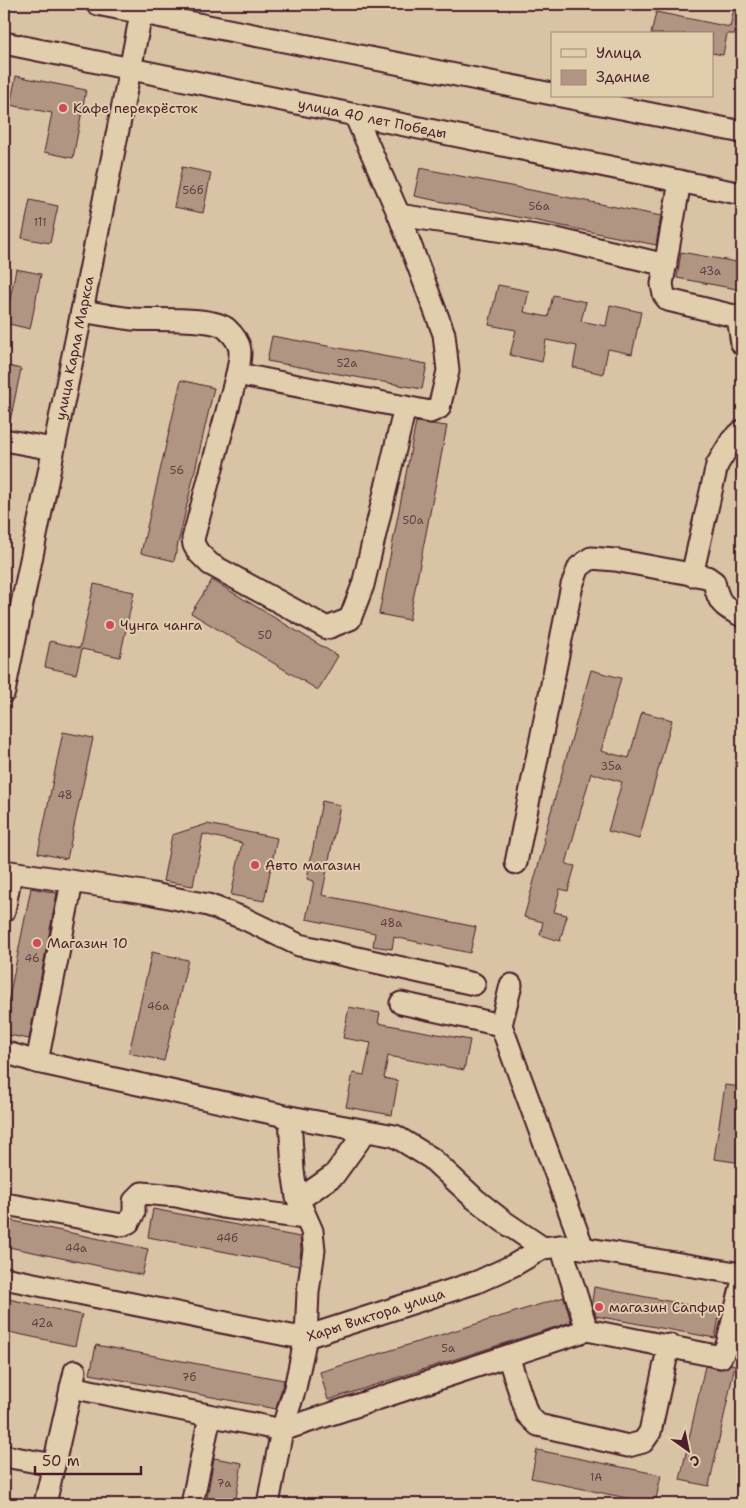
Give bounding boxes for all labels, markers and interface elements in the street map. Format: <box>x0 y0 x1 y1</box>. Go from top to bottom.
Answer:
legend <box>551 32 714 98</box>
text: Улица <box>596 43 642 63</box>
text: Здание <box>596 67 650 87</box>
street label: улица 40 лет Победы <box>297 94 448 142</box>
place label: Кафе перекрёсток <box>73 99 199 117</box>
marker: Кафе перекрёсток <box>57 102 69 114</box>
house number: 56б <box>183 183 204 198</box>
house number: 56а <box>528 199 550 214</box>
house number: 111 <box>33 215 47 230</box>
house number: 43а <box>699 264 721 279</box>
street label: улица Карла Маркса <box>51 274 98 422</box>
house number: 52а <box>337 356 358 371</box>
house number: 56 <box>170 463 184 478</box>
house number: 50а <box>402 513 424 528</box>
place label: Чунга чанга <box>120 616 202 634</box>
marker: Чунга чанга <box>104 619 116 631</box>
house number: 50 <box>258 628 272 643</box>
house number: 35а <box>601 759 622 774</box>
house number: 48 <box>57 788 73 803</box>
place label: Авто магазин <box>265 856 361 874</box>
marker: Авто магазин <box>249 859 261 871</box>
house number: 48а <box>380 916 402 931</box>
place label: Магазин 10 <box>47 934 128 952</box>
marker: Магазин 10 <box>31 937 43 949</box>
house number: 46 <box>24 951 40 966</box>
house number: 46а <box>147 999 169 1014</box>
house number: 44б <box>216 1231 238 1246</box>
house number: 44а <box>65 1241 87 1256</box>
street label: Хары Виктора улица <box>304 1284 447 1345</box>
place label: магазин Сапфир <box>609 1298 725 1316</box>
marker: магазин Сапфир <box>593 1301 605 1313</box>
house number: 42а <box>31 1316 53 1331</box>
house number: 5а <box>441 1341 455 1356</box>
house number: 7б <box>182 1370 197 1385</box>
north arrow <box>664 1426 714 1476</box>
scale bar <box>35 1443 141 1475</box>
text: 50 m <box>42 1451 80 1471</box>
text: С <box>687 1451 704 1471</box>
house number: 1А <box>590 1470 602 1485</box>
house number: 7а <box>217 1476 231 1491</box>

